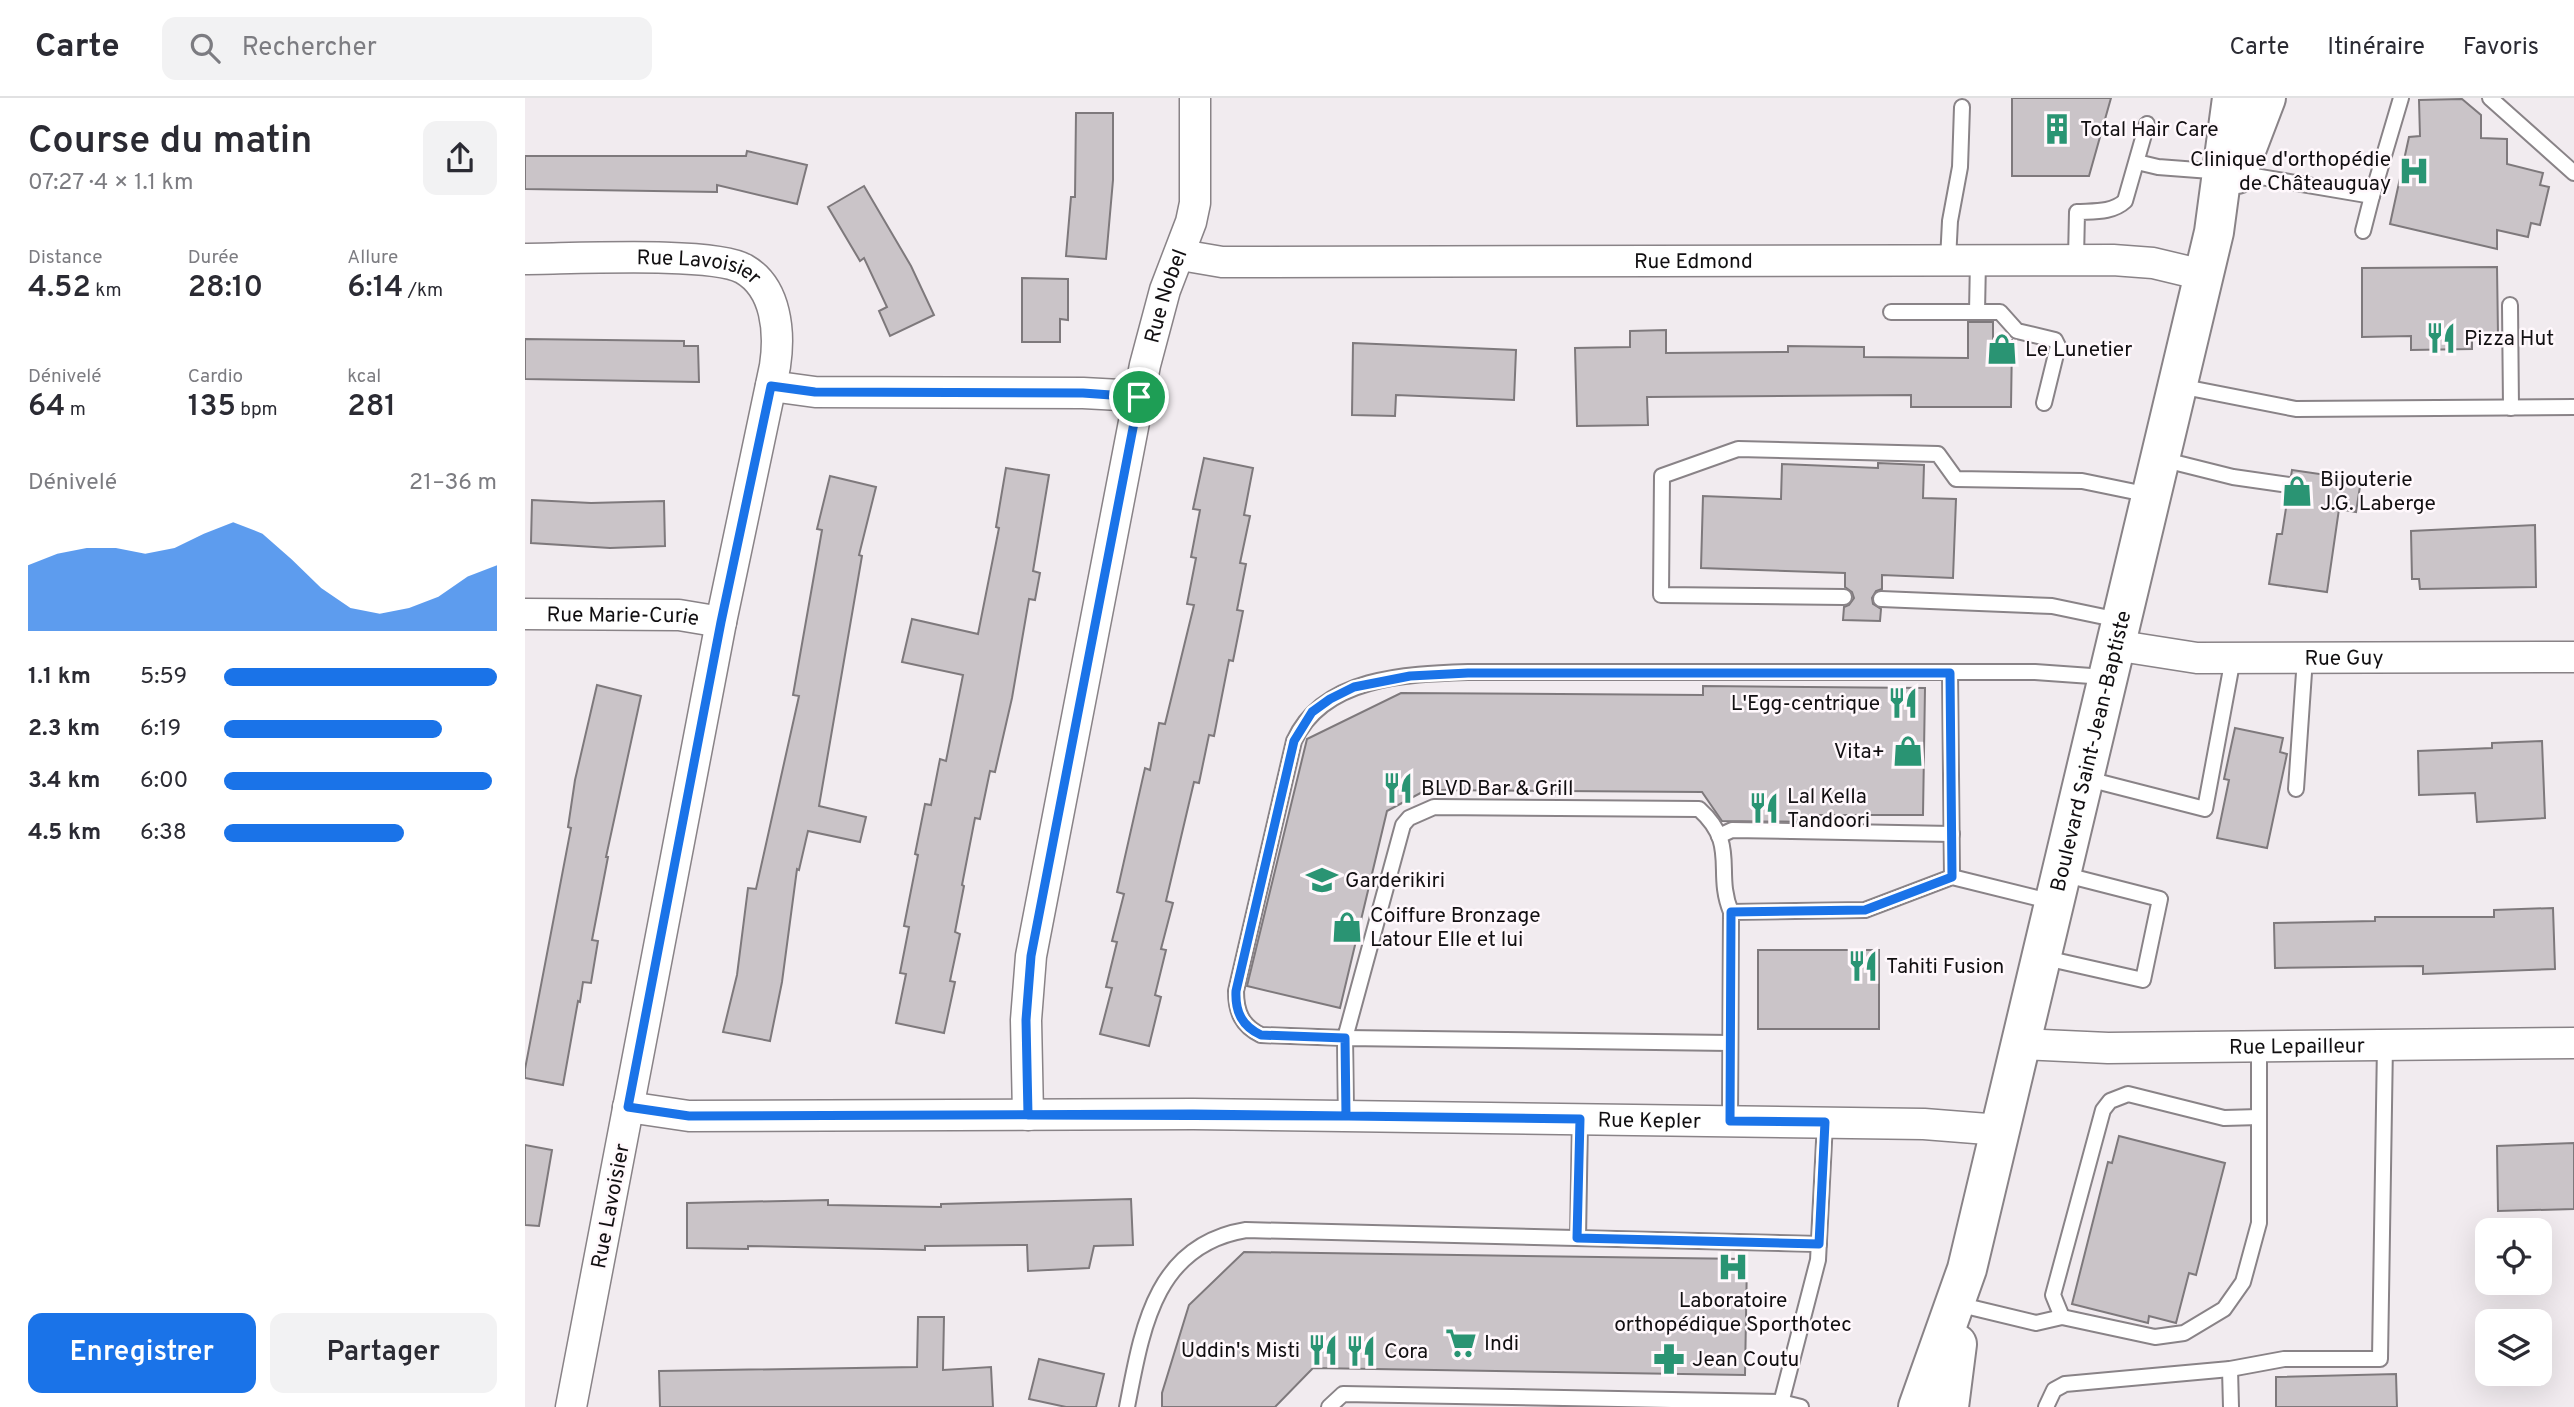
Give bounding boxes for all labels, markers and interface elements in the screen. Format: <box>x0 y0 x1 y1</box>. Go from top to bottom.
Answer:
search box <box>162 17 652 80</box>
text: Carte <box>35 27 120 69</box>
icon: search <box>186 29 224 67</box>
text: Rechercher <box>242 32 377 65</box>
text: Carte <box>2229 33 2289 63</box>
text: Itinéraire <box>2327 33 2425 63</box>
text: Favoris <box>2463 33 2539 63</box>
building icon: Total Hair Care <box>2040 112 2074 146</box>
place label: Total Hair Care <box>2080 117 2218 144</box>
text: Course du matin <box>28 118 312 167</box>
button: share <box>423 121 497 195</box>
place label: Clinique d'orthopédie de Châteauguay <box>2190 147 2391 198</box>
hospital icon: Clinique d'orthopédie de Châteauguay <box>2397 154 2431 188</box>
text: 07:27 · 4 × 1.1 km <box>28 169 193 198</box>
street label: Rue Lavoisier <box>636 245 767 291</box>
text: Distance <box>28 246 103 270</box>
text: Durée <box>188 246 239 270</box>
text: Allure <box>347 246 398 270</box>
street label: Rue Nobel <box>1139 246 1194 346</box>
street label: Rue Edmond <box>1634 249 1753 276</box>
text: 4.52 <box>28 270 91 307</box>
text: 28:10 <box>188 270 263 307</box>
text: 6:14 <box>347 270 403 307</box>
text: km <box>91 279 122 303</box>
text: /km <box>403 279 443 303</box>
restaurant icon: Pizza Hut <box>2424 321 2458 355</box>
place label: Pizza Hut <box>2464 326 2554 353</box>
shop icon: Le Lunetier <box>1985 332 2019 366</box>
place label: Le Lunetier <box>2025 337 2132 364</box>
text: Dénivelé <box>28 365 102 389</box>
text: Cardio <box>188 365 243 389</box>
text: kcal <box>347 365 381 389</box>
pin <box>1109 367 1169 427</box>
icon: arrive <box>1120 378 1158 416</box>
text: 64 <box>28 389 65 426</box>
text: 135 <box>188 389 236 426</box>
text: 281 <box>347 389 396 426</box>
text: m <box>65 398 86 422</box>
text: bpm <box>236 398 278 422</box>
place label: Bijouterie J.G. Laberge <box>2320 467 2436 518</box>
text: Dénivelé <box>28 469 117 498</box>
text: 21–36 m <box>409 469 497 498</box>
shop icon: Bijouterie J.G. Laberge <box>2280 474 2314 508</box>
street label: Rue Marie-Curie <box>546 602 701 633</box>
street label: Boulevard Saint-Jean-Baptiste <box>2045 608 2138 895</box>
street label: Rue Guy <box>2304 646 2384 673</box>
text: 1.1 km <box>28 663 91 692</box>
text: 5:59 <box>140 663 187 692</box>
restaurant icon: L'Egg-centrique <box>1886 686 1920 720</box>
place label: L'Egg-centrique <box>1731 691 1880 718</box>
text: 2.3 km <box>28 715 100 744</box>
text: 6:19 <box>140 715 181 744</box>
shop icon: Vita+ <box>1891 734 1925 768</box>
place label: Vita+ <box>1834 739 1885 766</box>
text: 3.4 km <box>28 767 100 796</box>
text: 6:00 <box>140 767 188 796</box>
restaurant icon: BLVD Bar & Grill <box>1381 771 1415 805</box>
place label: BLVD Bar & Grill <box>1421 776 1573 803</box>
place label: Lal Kella Tandoori <box>1787 784 1870 835</box>
restaurant icon: Lal Kella Tandoori <box>1747 791 1781 825</box>
text: 4.5 km <box>28 819 101 848</box>
text: 6:38 <box>140 819 187 848</box>
school or university icon: Garderikiri <box>1305 863 1339 897</box>
place label: Garderikiri <box>1345 868 1445 895</box>
place label: Coiffure Bronzage Latour Elle et lui <box>1370 903 1541 954</box>
shop icon: Coiffure Bronzage Latour Elle et lui <box>1330 910 1364 944</box>
restaurant icon: Tahiti Fusion <box>1846 949 1880 983</box>
place label: Tahiti Fusion <box>1886 954 2004 981</box>
street label: Rue Lepailleur <box>2229 1033 2365 1062</box>
street label: Rue Kepler <box>1597 1108 1701 1136</box>
street label: Rue Lavoisier <box>586 1141 637 1271</box>
map controls <box>2475 1218 2552 1386</box>
button: locate <box>2475 1218 2552 1295</box>
hospital icon: Laboratoire orthopédique Sporthotec <box>1716 1250 1750 1284</box>
place label: Laboratoire orthopédique Sporthotec <box>1614 1288 1852 1339</box>
button: layers <box>2475 1309 2552 1386</box>
button: Enregistrer <box>28 1313 256 1393</box>
button: Partager <box>270 1313 497 1393</box>
supermarket icon: Indi <box>1444 1326 1478 1360</box>
place label: Indi <box>1484 1331 1519 1358</box>
restaurant icon: Uddin's Misti <box>1306 1333 1340 1367</box>
restaurant icon: Cora <box>1344 1334 1378 1368</box>
place label: Uddin's Misti <box>1181 1338 1300 1365</box>
place label: Cora <box>1384 1339 1428 1366</box>
pharmacy icon: Jean Coutu <box>1652 1342 1686 1376</box>
place label: Jean Coutu <box>1692 1347 1799 1374</box>

